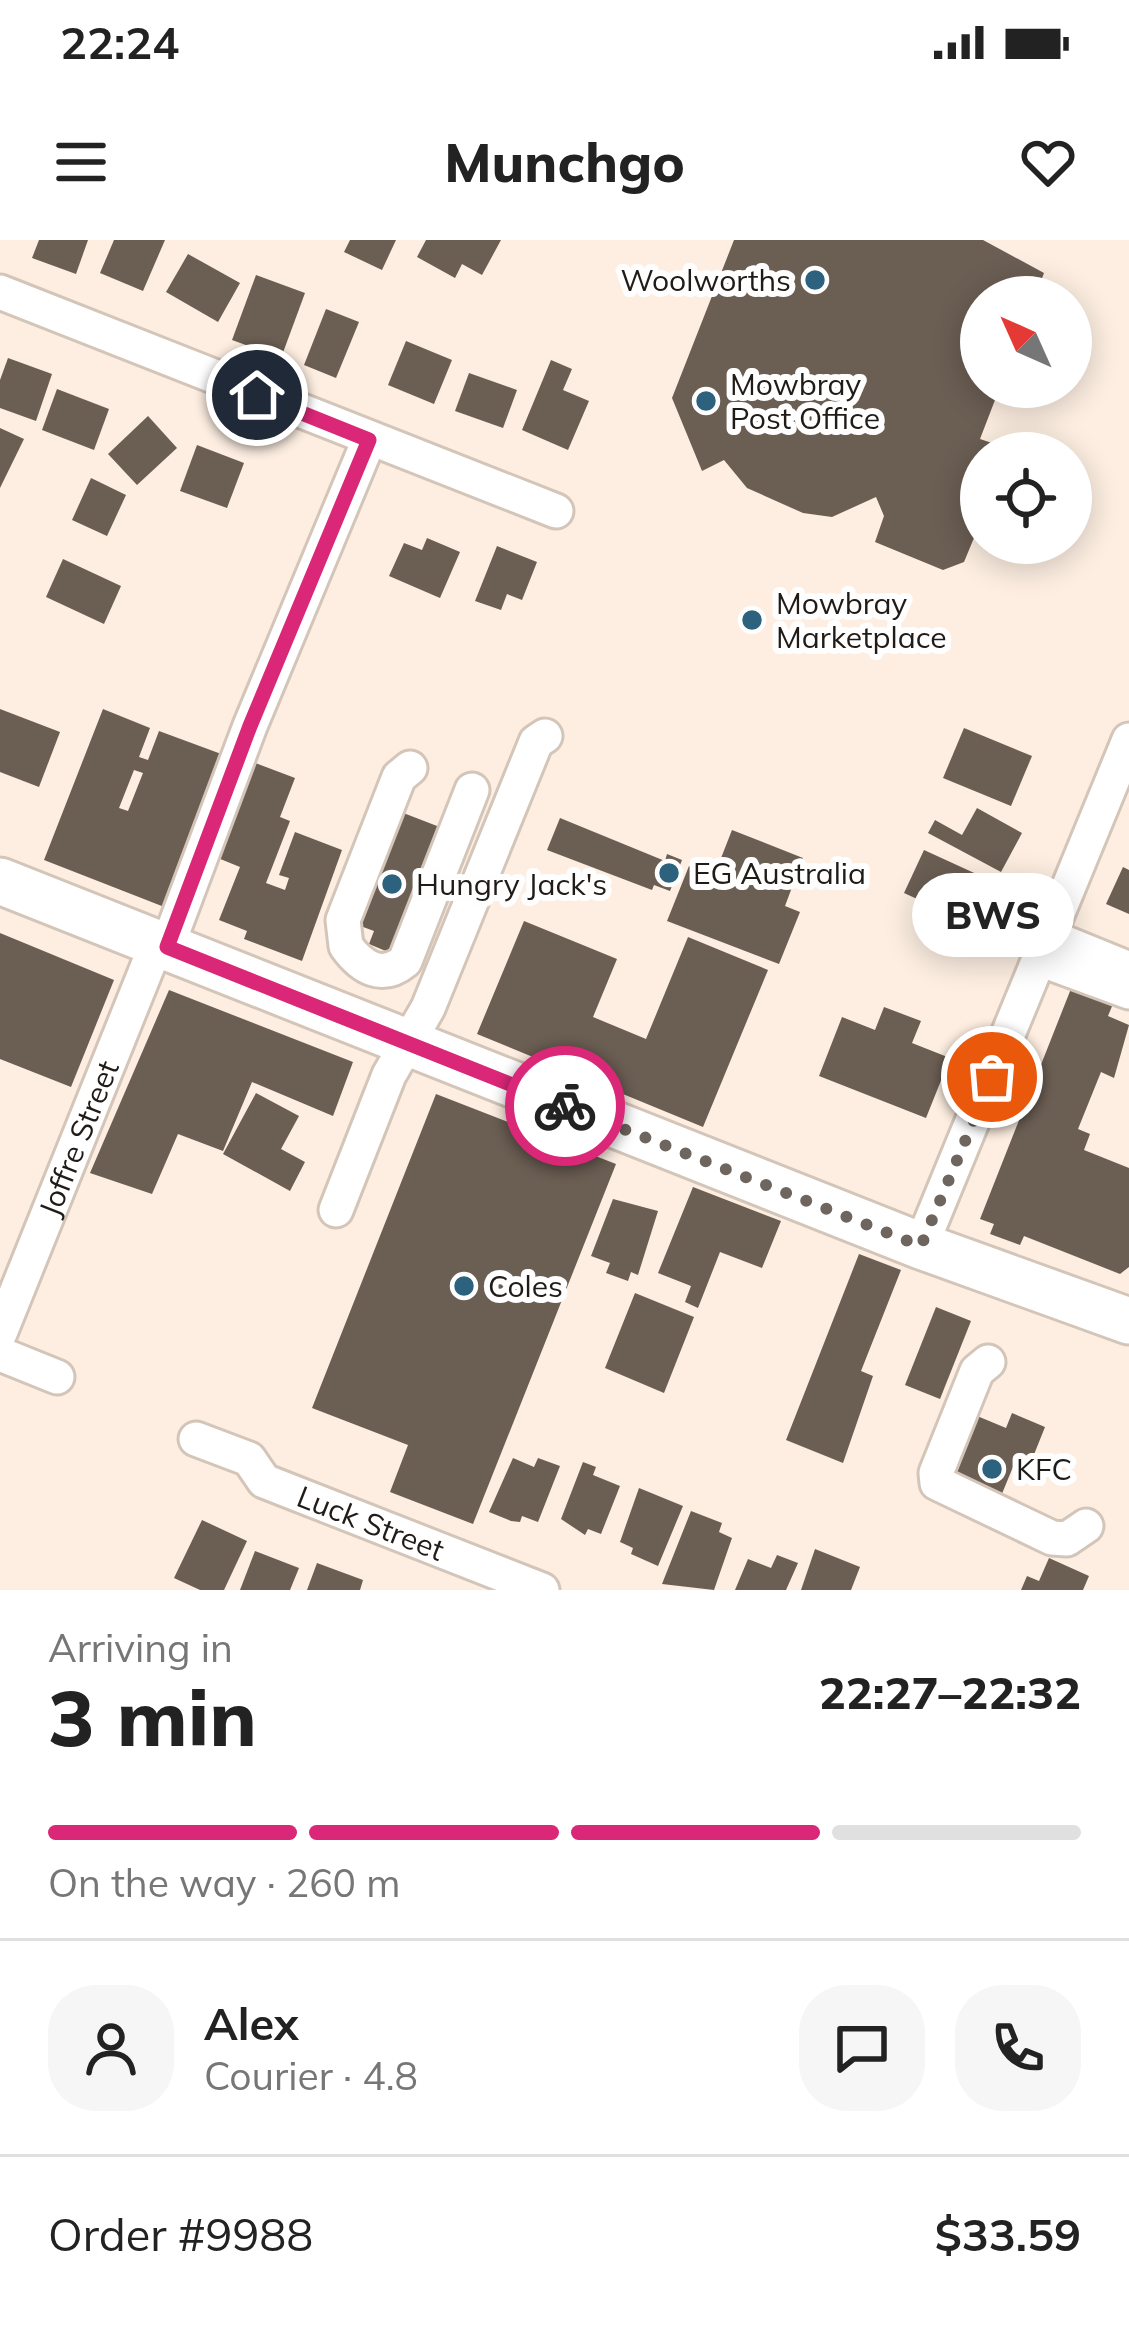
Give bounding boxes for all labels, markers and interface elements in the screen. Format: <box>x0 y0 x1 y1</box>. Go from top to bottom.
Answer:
text: 22:24 <box>60 14 179 70</box>
text: Munchgo <box>444 128 685 196</box>
icon: menu <box>48 129 114 195</box>
icon: heart <box>1015 129 1081 195</box>
place label: Woolworths <box>620 261 791 299</box>
marker: Woolworths <box>802 267 828 293</box>
north arrow <box>960 276 1092 408</box>
map controls <box>960 276 1092 564</box>
pin <box>206 344 308 446</box>
icon: home <box>224 362 290 428</box>
place label: Mowbray Post Office <box>730 365 880 437</box>
marker: Mowbray Post Office <box>693 388 719 414</box>
button: locate <box>960 432 1092 564</box>
place label: Mowbray Marketplace <box>776 584 947 656</box>
marker: Mowbray Marketplace <box>739 607 765 633</box>
place label: EG Australia <box>693 854 866 892</box>
marker: EG Australia <box>656 860 682 886</box>
place label: Hungry Jack's <box>416 865 607 903</box>
marker: Hungry Jack's <box>379 871 405 897</box>
callout: BWS <box>911 873 1073 957</box>
text: BWS <box>945 890 1041 939</box>
pin <box>941 1026 1043 1128</box>
icon: bag <box>959 1044 1025 1110</box>
courier <box>505 1046 625 1166</box>
street label: Joffre Street <box>30 1055 127 1222</box>
icon: bike <box>532 1073 598 1139</box>
place label: Coles <box>488 1267 563 1305</box>
marker: Coles <box>451 1273 477 1299</box>
place label: KFC <box>1016 1450 1072 1488</box>
marker: KFC <box>979 1456 1005 1482</box>
street label: Luck Street <box>292 1477 450 1569</box>
text: Arriving in <box>48 1623 233 1672</box>
text: 22:27–22:32 <box>819 1664 1081 1720</box>
text: 3 min <box>48 1668 257 1766</box>
text: On the way · 260 m <box>48 1858 400 1907</box>
button: person <box>48 1985 174 2111</box>
button: chat <box>799 1985 925 2111</box>
button: phone <box>955 1985 1081 2111</box>
text: Alex <box>204 1995 299 2051</box>
text: Courier · 4.8 <box>204 2051 418 2100</box>
text: Order #9988 <box>48 2206 313 2262</box>
text: $33.59 <box>935 2206 1081 2262</box>

